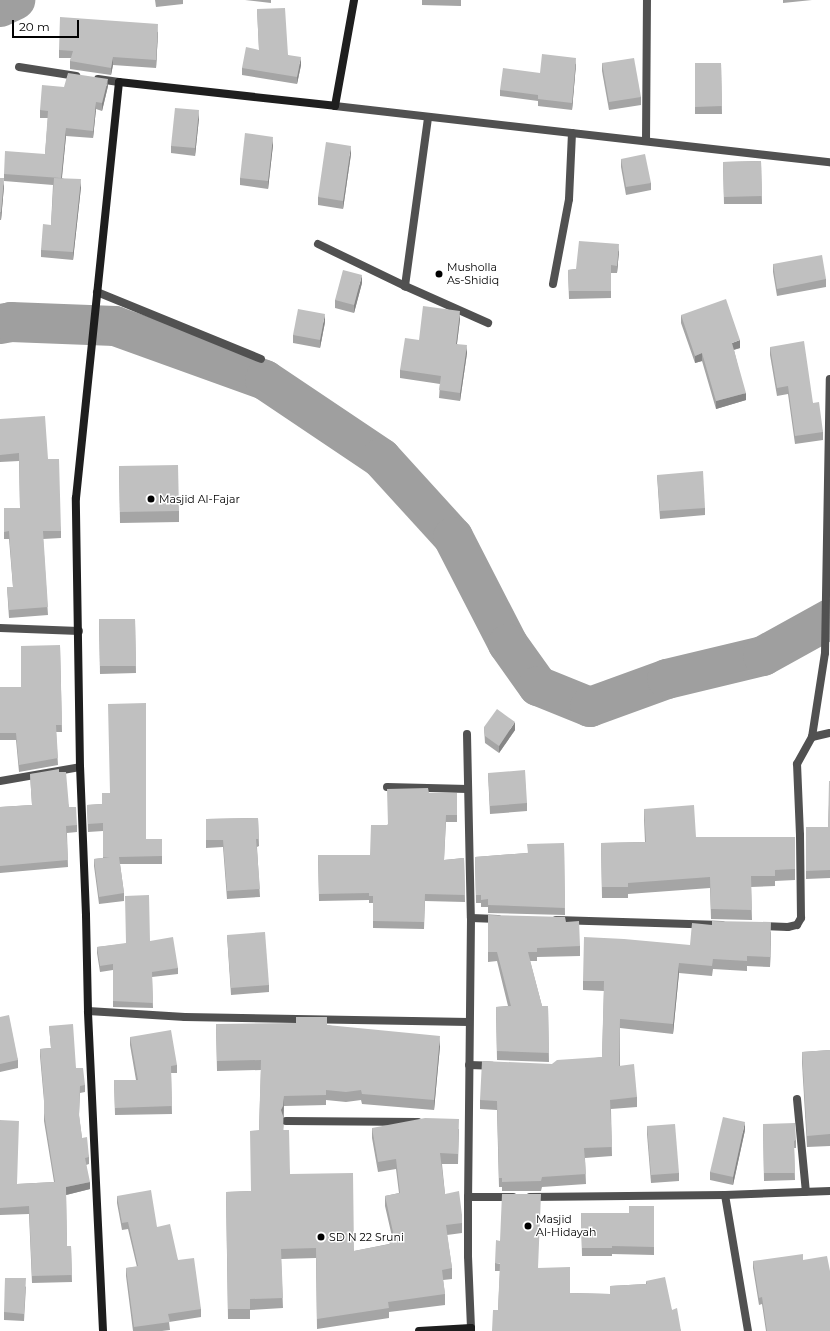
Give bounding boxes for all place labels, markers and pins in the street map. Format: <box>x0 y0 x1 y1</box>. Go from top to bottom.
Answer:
place label: Musholla As-Shidiq <box>447 261 499 287</box>
marker: Musholla As-Shidiq <box>434 269 444 279</box>
place label: Masjid Al-Fajar <box>159 492 240 506</box>
marker: Masjid Al-Fajar <box>146 494 156 504</box>
place label: Masjid Al-Hidayah <box>536 1213 596 1239</box>
marker: Masjid Al-Hidayah <box>523 1221 533 1231</box>
place label: SD N 22 Sruni <box>329 1230 404 1244</box>
marker: SD N 22 Sruni <box>316 1232 326 1242</box>

